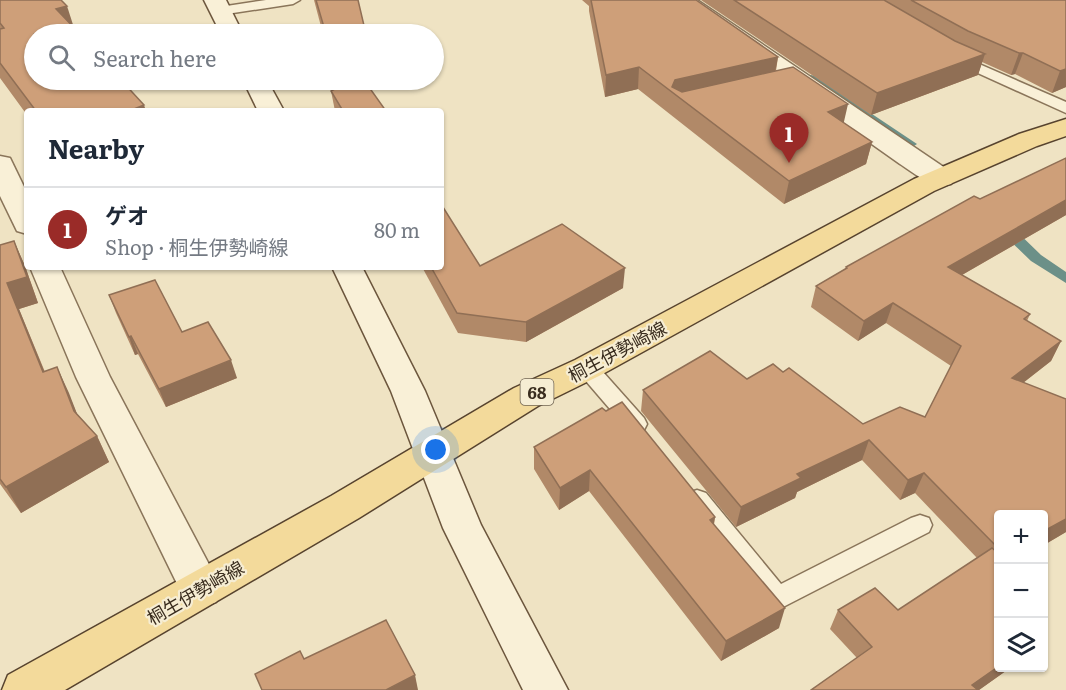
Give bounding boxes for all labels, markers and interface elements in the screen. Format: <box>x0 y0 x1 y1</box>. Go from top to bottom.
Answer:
search box <box>24 24 444 90</box>
icon: search <box>45 41 78 74</box>
text: Search here <box>93 41 216 74</box>
pin: 1 <box>770 114 808 163</box>
text: Nearby <box>48 128 144 167</box>
text: ゲオ <box>105 198 149 231</box>
text: 1 <box>63 214 72 244</box>
text: 80 m <box>374 214 420 244</box>
text: Shop · 桐生伊勢崎線 <box>105 231 289 261</box>
street label: 桐生伊勢崎線 <box>563 314 671 388</box>
road number: 68 <box>520 379 554 405</box>
your location <box>421 435 450 464</box>
map controls <box>994 510 1048 672</box>
button: + <box>994 510 1048 564</box>
street label: 桐生伊勢崎線 <box>141 553 249 631</box>
button: − <box>994 564 1048 618</box>
button: layers <box>994 618 1048 672</box>

